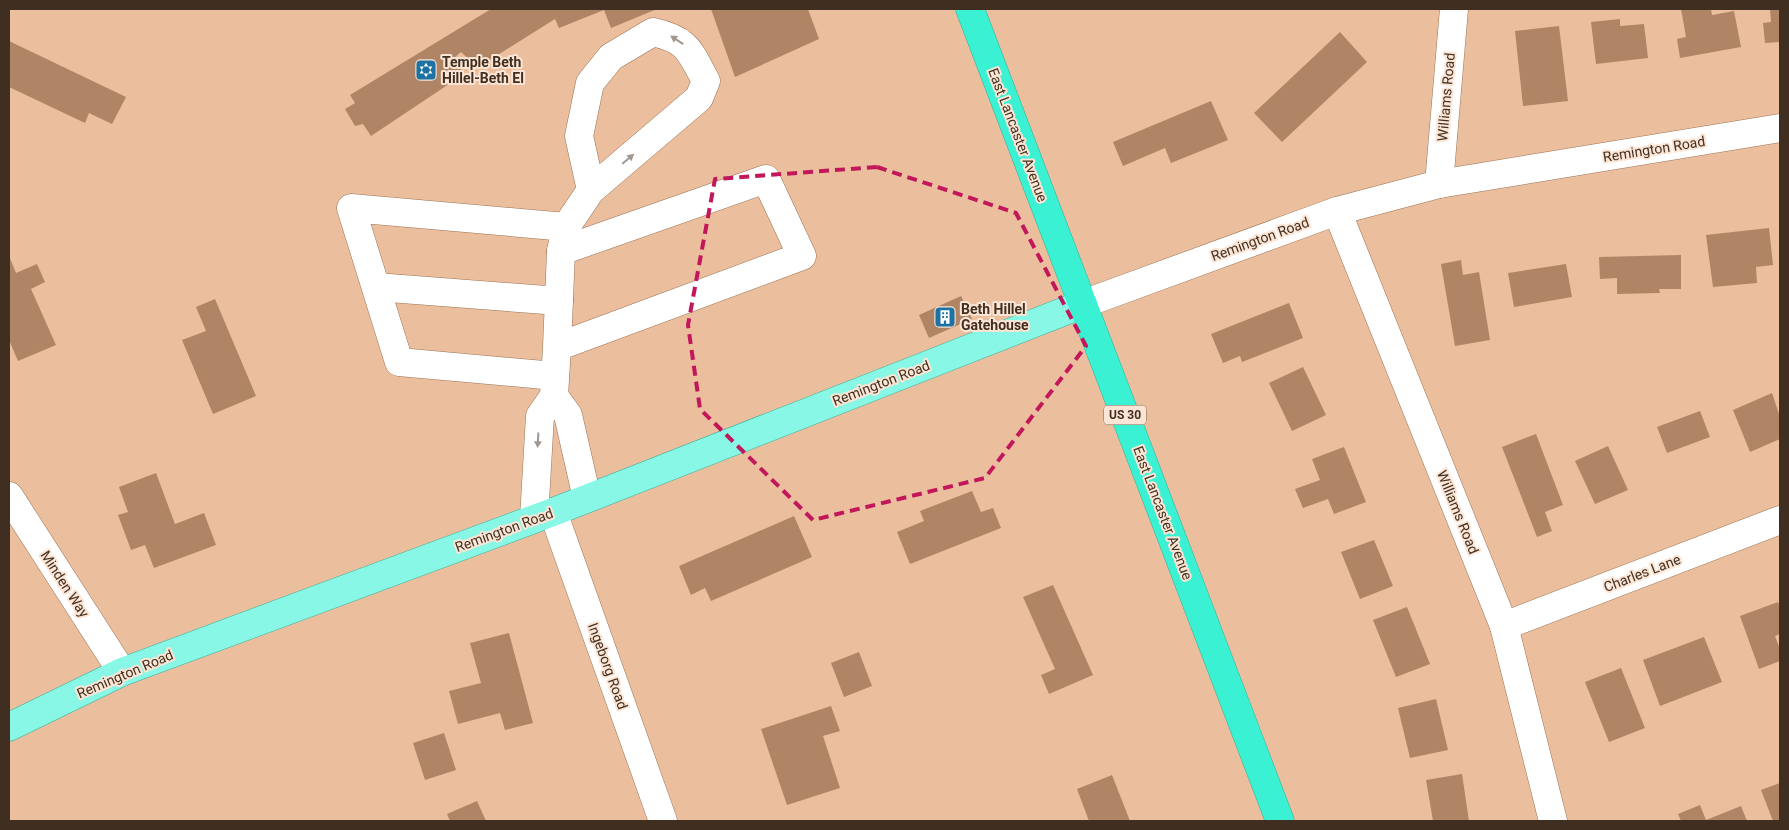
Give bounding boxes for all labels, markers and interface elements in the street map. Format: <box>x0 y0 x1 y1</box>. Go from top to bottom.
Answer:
one-way arrow <box>671 36 684 45</box>
street label: Williams Road <box>1434 52 1458 142</box>
place label: Temple Beth Hillel-Beth El <box>442 54 524 86</box>
synagogue icon: Temple Beth Hillel-Beth El <box>414 58 438 82</box>
street label: East Lancaster Avenue <box>985 66 1051 204</box>
street label: Remington Road <box>1602 133 1706 165</box>
one-way arrow <box>622 153 635 164</box>
street label: Remington Road <box>1209 214 1311 264</box>
place label: Beth Hillel Gatehouse <box>961 301 1029 333</box>
building icon: Beth Hillel Gatehouse <box>933 305 957 329</box>
street label: Remington Road <box>830 357 932 409</box>
road number: US 30 <box>1104 406 1146 424</box>
one-way arrow <box>534 432 542 448</box>
street label: East Lancaster Avenue <box>1130 444 1196 582</box>
street label: Williams Road <box>1434 468 1482 556</box>
street label: Remington Road <box>453 505 555 555</box>
street label: Minden Way <box>38 548 93 621</box>
street label: Charles Lane <box>1601 551 1683 595</box>
street label: Ingeborg Road <box>585 621 631 711</box>
street label: Remington Road <box>74 646 176 702</box>

